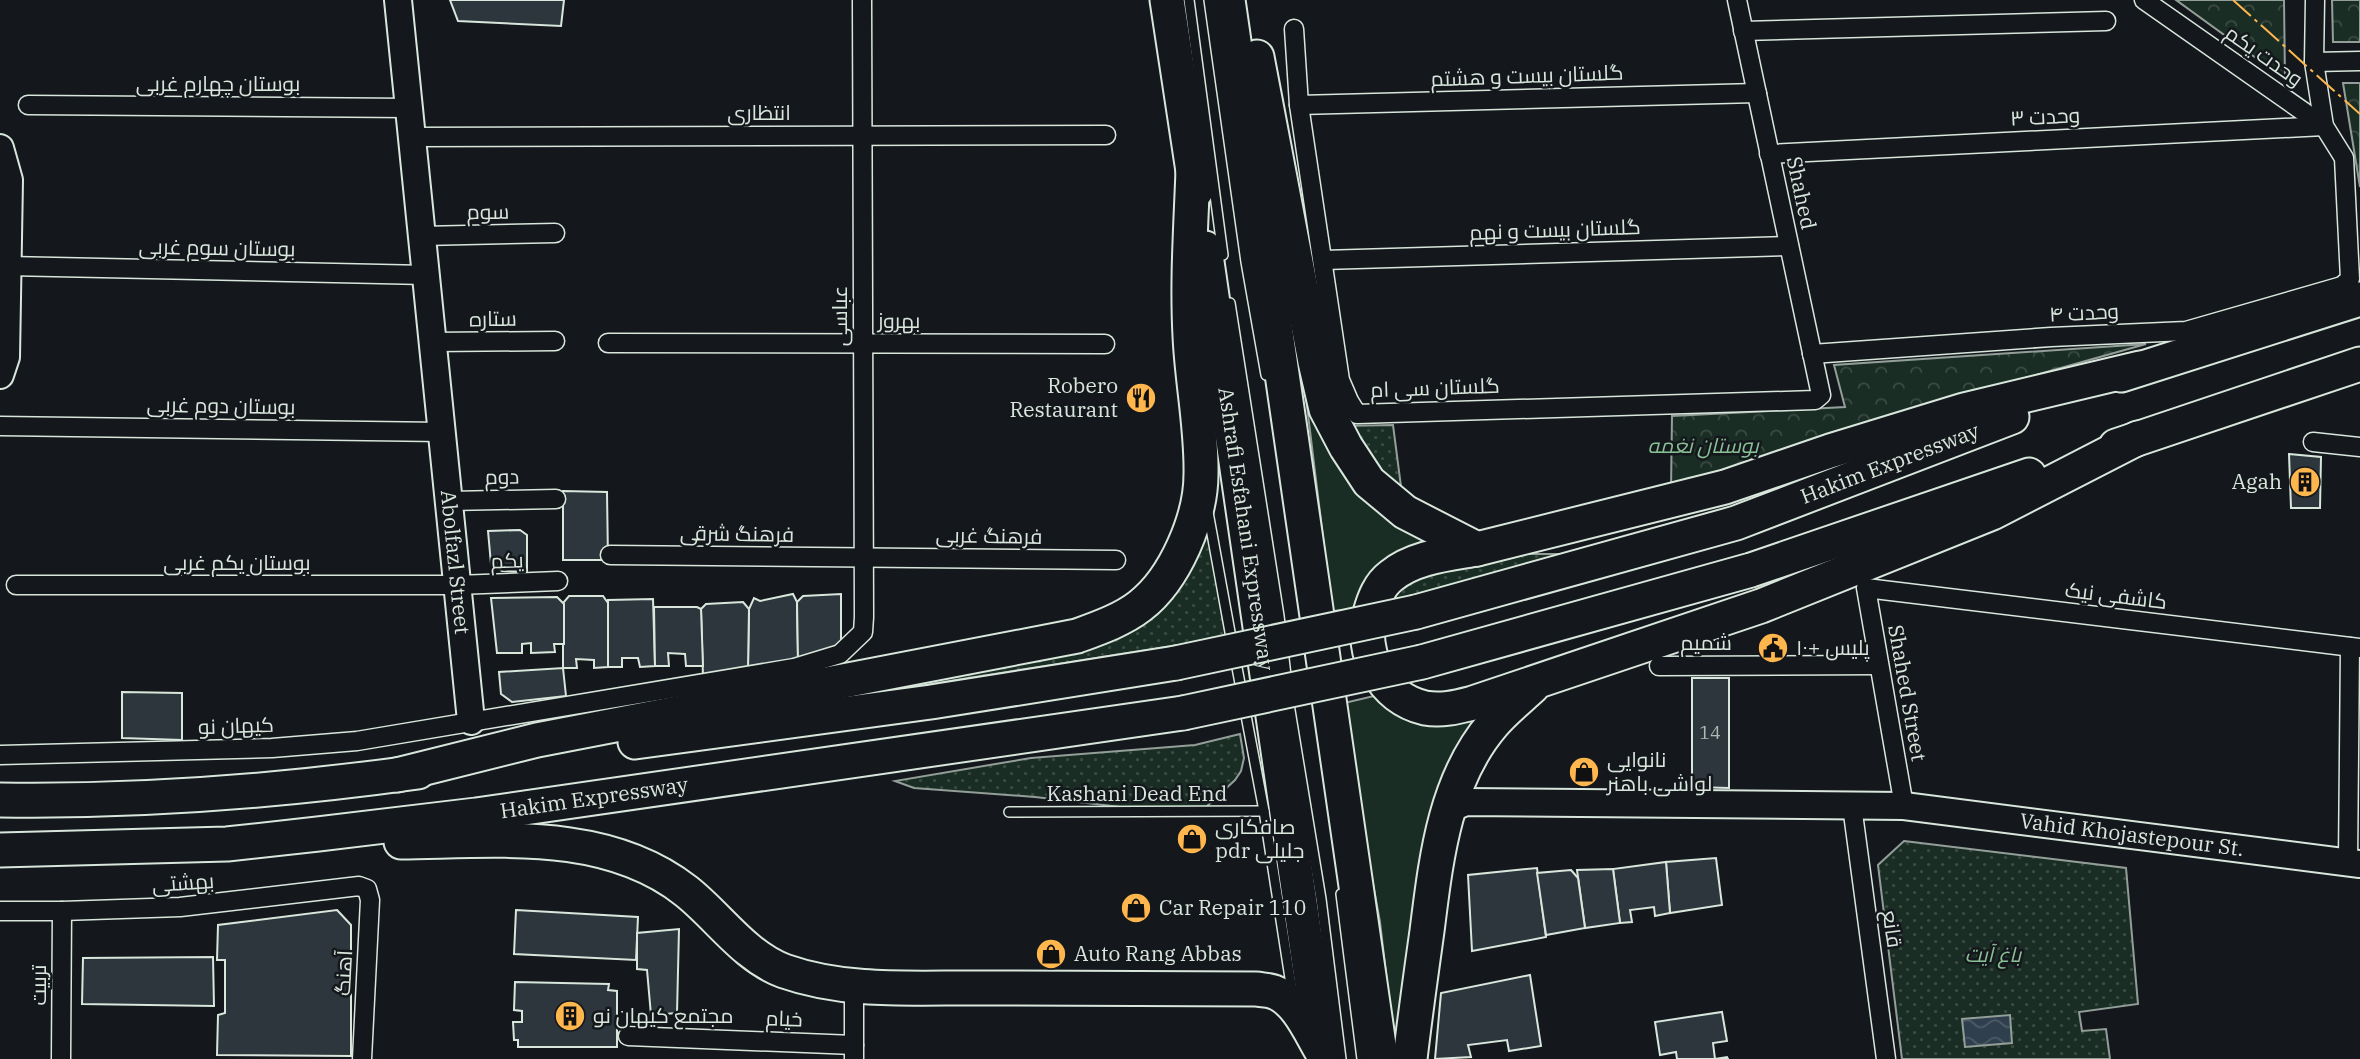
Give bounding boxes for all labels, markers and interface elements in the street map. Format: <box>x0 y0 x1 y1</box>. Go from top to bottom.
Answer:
street label: وحدت یکم <box>2219 18 2309 93</box>
street label: گلستان بیست و هشتم <box>1430 58 1624 93</box>
street label: بوستان چهارم غربی <box>136 69 300 98</box>
street label: انتظاری <box>727 98 791 126</box>
street label: وحدت ۳ <box>2009 100 2081 132</box>
street label: Shahed <box>1781 154 1823 232</box>
street label: سوم <box>466 197 510 226</box>
street label: گلستان بیست و نهم <box>1469 212 1641 247</box>
street label: بوستان سوم غربی <box>138 232 296 263</box>
street label: عباسی <box>825 286 853 346</box>
street label: وحدت ۴ <box>2048 296 2120 328</box>
street label: ستاره <box>469 304 517 332</box>
street label: بهروز <box>877 306 920 334</box>
place label: Robero Restaurant <box>1009 371 1118 423</box>
street label: گلستان سی ام <box>1370 371 1500 404</box>
restaurant icon: Robero Restaurant <box>1124 381 1158 415</box>
street label: Ashrafi Esfahani Expressway <box>1212 385 1281 673</box>
street label: بوستان دوم غربی <box>146 390 296 421</box>
street label: Hakim Expressway <box>1796 416 1984 510</box>
park label: بوستان نغمه <box>1647 431 1760 459</box>
street label: دوم <box>484 462 520 491</box>
building icon: Agah <box>2288 465 2322 499</box>
place label: Agah <box>2232 467 2282 495</box>
street label: Abolfazl Street <box>435 489 477 636</box>
street label: فرهنگ شرقی <box>680 518 794 548</box>
street label: فرهنگ غربی <box>935 520 1043 550</box>
street label: یکم <box>490 545 525 576</box>
street label: بوستان یکم غربی <box>163 548 311 577</box>
street label: کاشفی نیک <box>2064 575 2169 615</box>
street label: Shahed Street <box>1882 622 1934 763</box>
street label: شمیم <box>1680 628 1732 657</box>
public building icon: پلیس +۱۰ <box>1756 631 1790 665</box>
place label: پلیس +۱۰ <box>1796 633 1870 662</box>
street label: کیهان نو <box>198 710 274 740</box>
house number: 14 <box>1699 721 1721 744</box>
place label: نانوایی لواشی باهنر <box>1606 745 1712 797</box>
shop icon: نانوایی لواشی باهنر <box>1567 755 1601 789</box>
street label: Hakim Expressway <box>498 769 690 824</box>
street label: Kashani Dead End <box>1047 779 1228 807</box>
street label: Vahid Khojastepour St. <box>2018 806 2246 862</box>
place label: صافکاری pdr جلیلی <box>1215 812 1304 864</box>
shop icon: صافکاری pdr جلیلی <box>1175 822 1209 856</box>
street label: بهشتی <box>151 866 215 898</box>
shop icon: Car Repair 110 <box>1119 891 1153 925</box>
place label: Car Repair 110 <box>1159 893 1306 921</box>
street label: قانع <box>1876 908 1909 950</box>
shop icon: Auto Rang Abbas <box>1034 937 1068 971</box>
place label: Auto Rang Abbas <box>1074 939 1242 967</box>
park label: باغ آیت <box>1965 940 2023 969</box>
street label: آهنگ <box>328 949 358 997</box>
street label: تربیت <box>24 964 52 1005</box>
building icon: مجتمع کیهان نو <box>553 999 587 1033</box>
place label: مجتمع کیهان نو <box>593 1001 734 1030</box>
street label: خیام <box>765 1003 803 1034</box>

